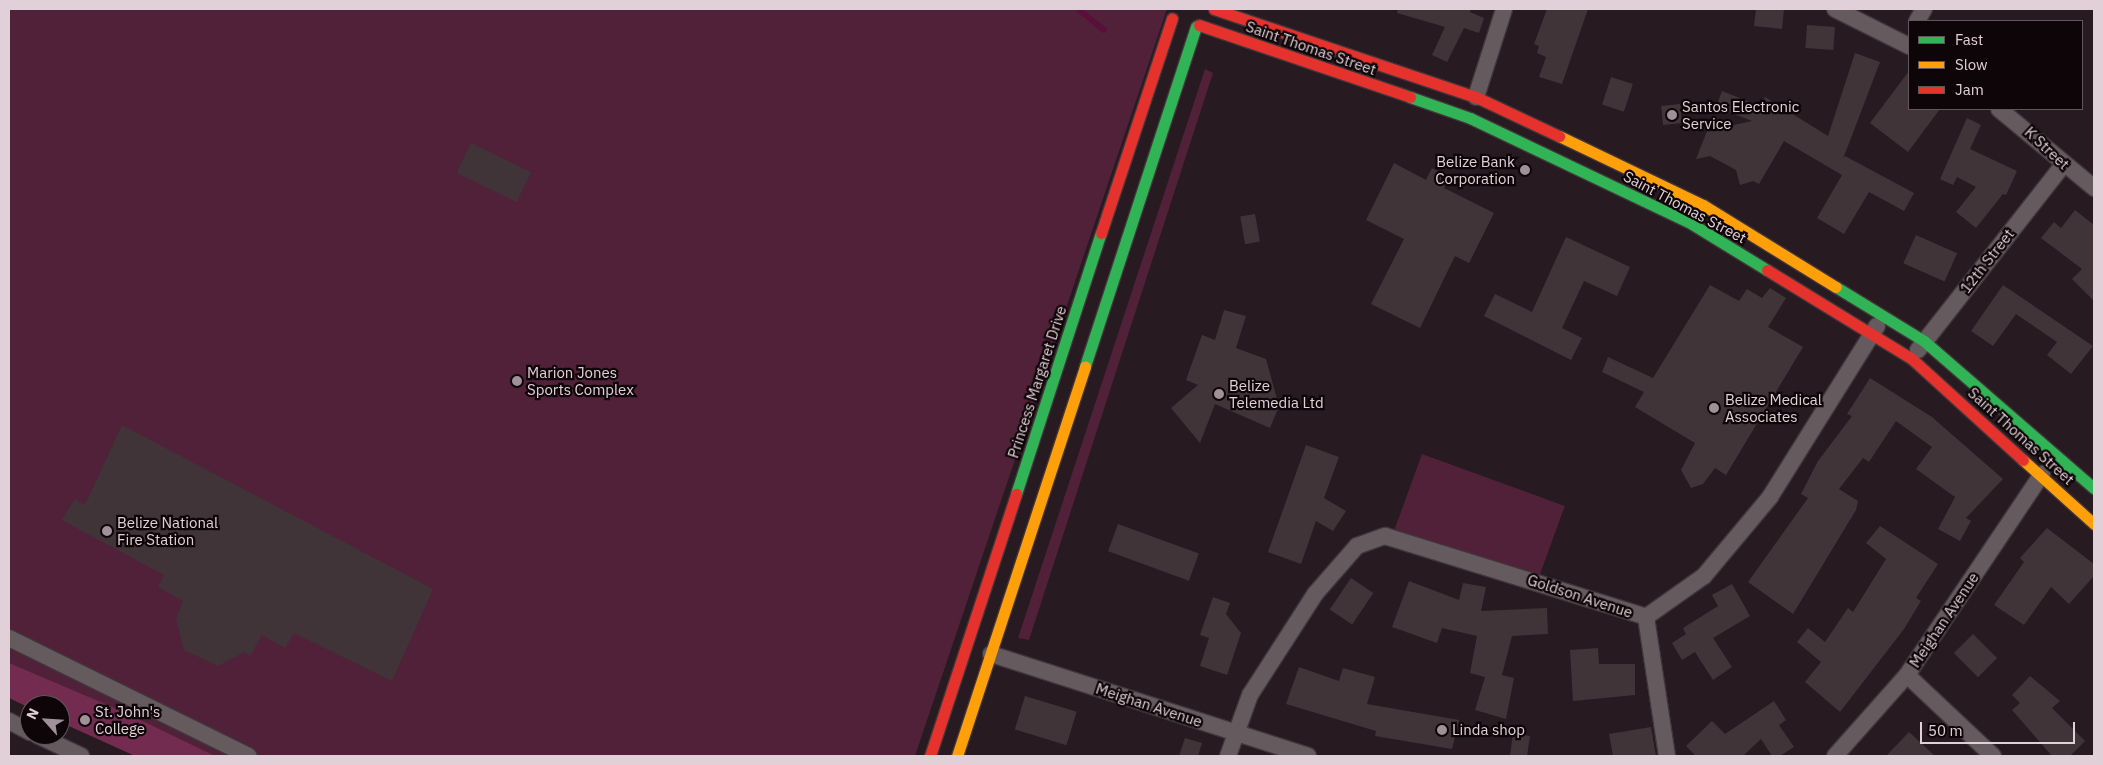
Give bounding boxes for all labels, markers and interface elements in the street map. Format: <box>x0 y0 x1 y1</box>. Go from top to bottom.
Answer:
street label: Saint Thomas Street <box>1244 17 1378 79</box>
legend <box>1908 20 2083 110</box>
text: Fast <box>1955 30 1983 49</box>
text: Slow <box>1955 55 1988 74</box>
text: Jam <box>1955 80 1984 99</box>
place label: Santos Electronic Service <box>1682 97 1799 132</box>
marker: Santos Electronic Service <box>1666 109 1678 121</box>
street label: K Street <box>2021 123 2073 173</box>
place label: Belize Bank Corporation <box>1435 152 1515 187</box>
marker: Belize Bank Corporation <box>1519 164 1531 176</box>
street label: Saint Thomas Street <box>1621 167 1749 247</box>
street label: 12th Street <box>1956 225 2018 297</box>
street label: Princess Margaret Drive <box>1004 304 1070 460</box>
place label: Marion Jones Sports Complex <box>527 363 634 398</box>
marker: Marion Jones Sports Complex <box>511 375 523 387</box>
place label: Belize Telemedia Ltd <box>1229 376 1324 411</box>
street label: Saint Thomas Street <box>1964 384 2078 488</box>
marker: Belize Telemedia Ltd <box>1213 388 1225 400</box>
place label: Belize Medical Associates <box>1725 390 1822 425</box>
marker: Belize Medical Associates <box>1707 401 1721 415</box>
place label: Belize National Fire Station <box>117 513 218 548</box>
marker: Belize National Fire Station <box>101 525 113 537</box>
street label: Meighan Avenue <box>1906 569 1982 671</box>
street label: Goldson Avenue <box>1525 571 1635 621</box>
street label: Meighan Avenue <box>1094 679 1204 731</box>
north arrow <box>20 695 70 745</box>
place label: St. John's College <box>95 702 160 737</box>
text: N <box>22 705 43 722</box>
scale bar <box>1923 712 2078 744</box>
marker: St. John's College <box>79 714 91 726</box>
place label: Linda shop <box>1452 721 1525 739</box>
text: 50 m <box>1928 721 1963 740</box>
marker: Linda shop <box>1436 724 1448 736</box>

